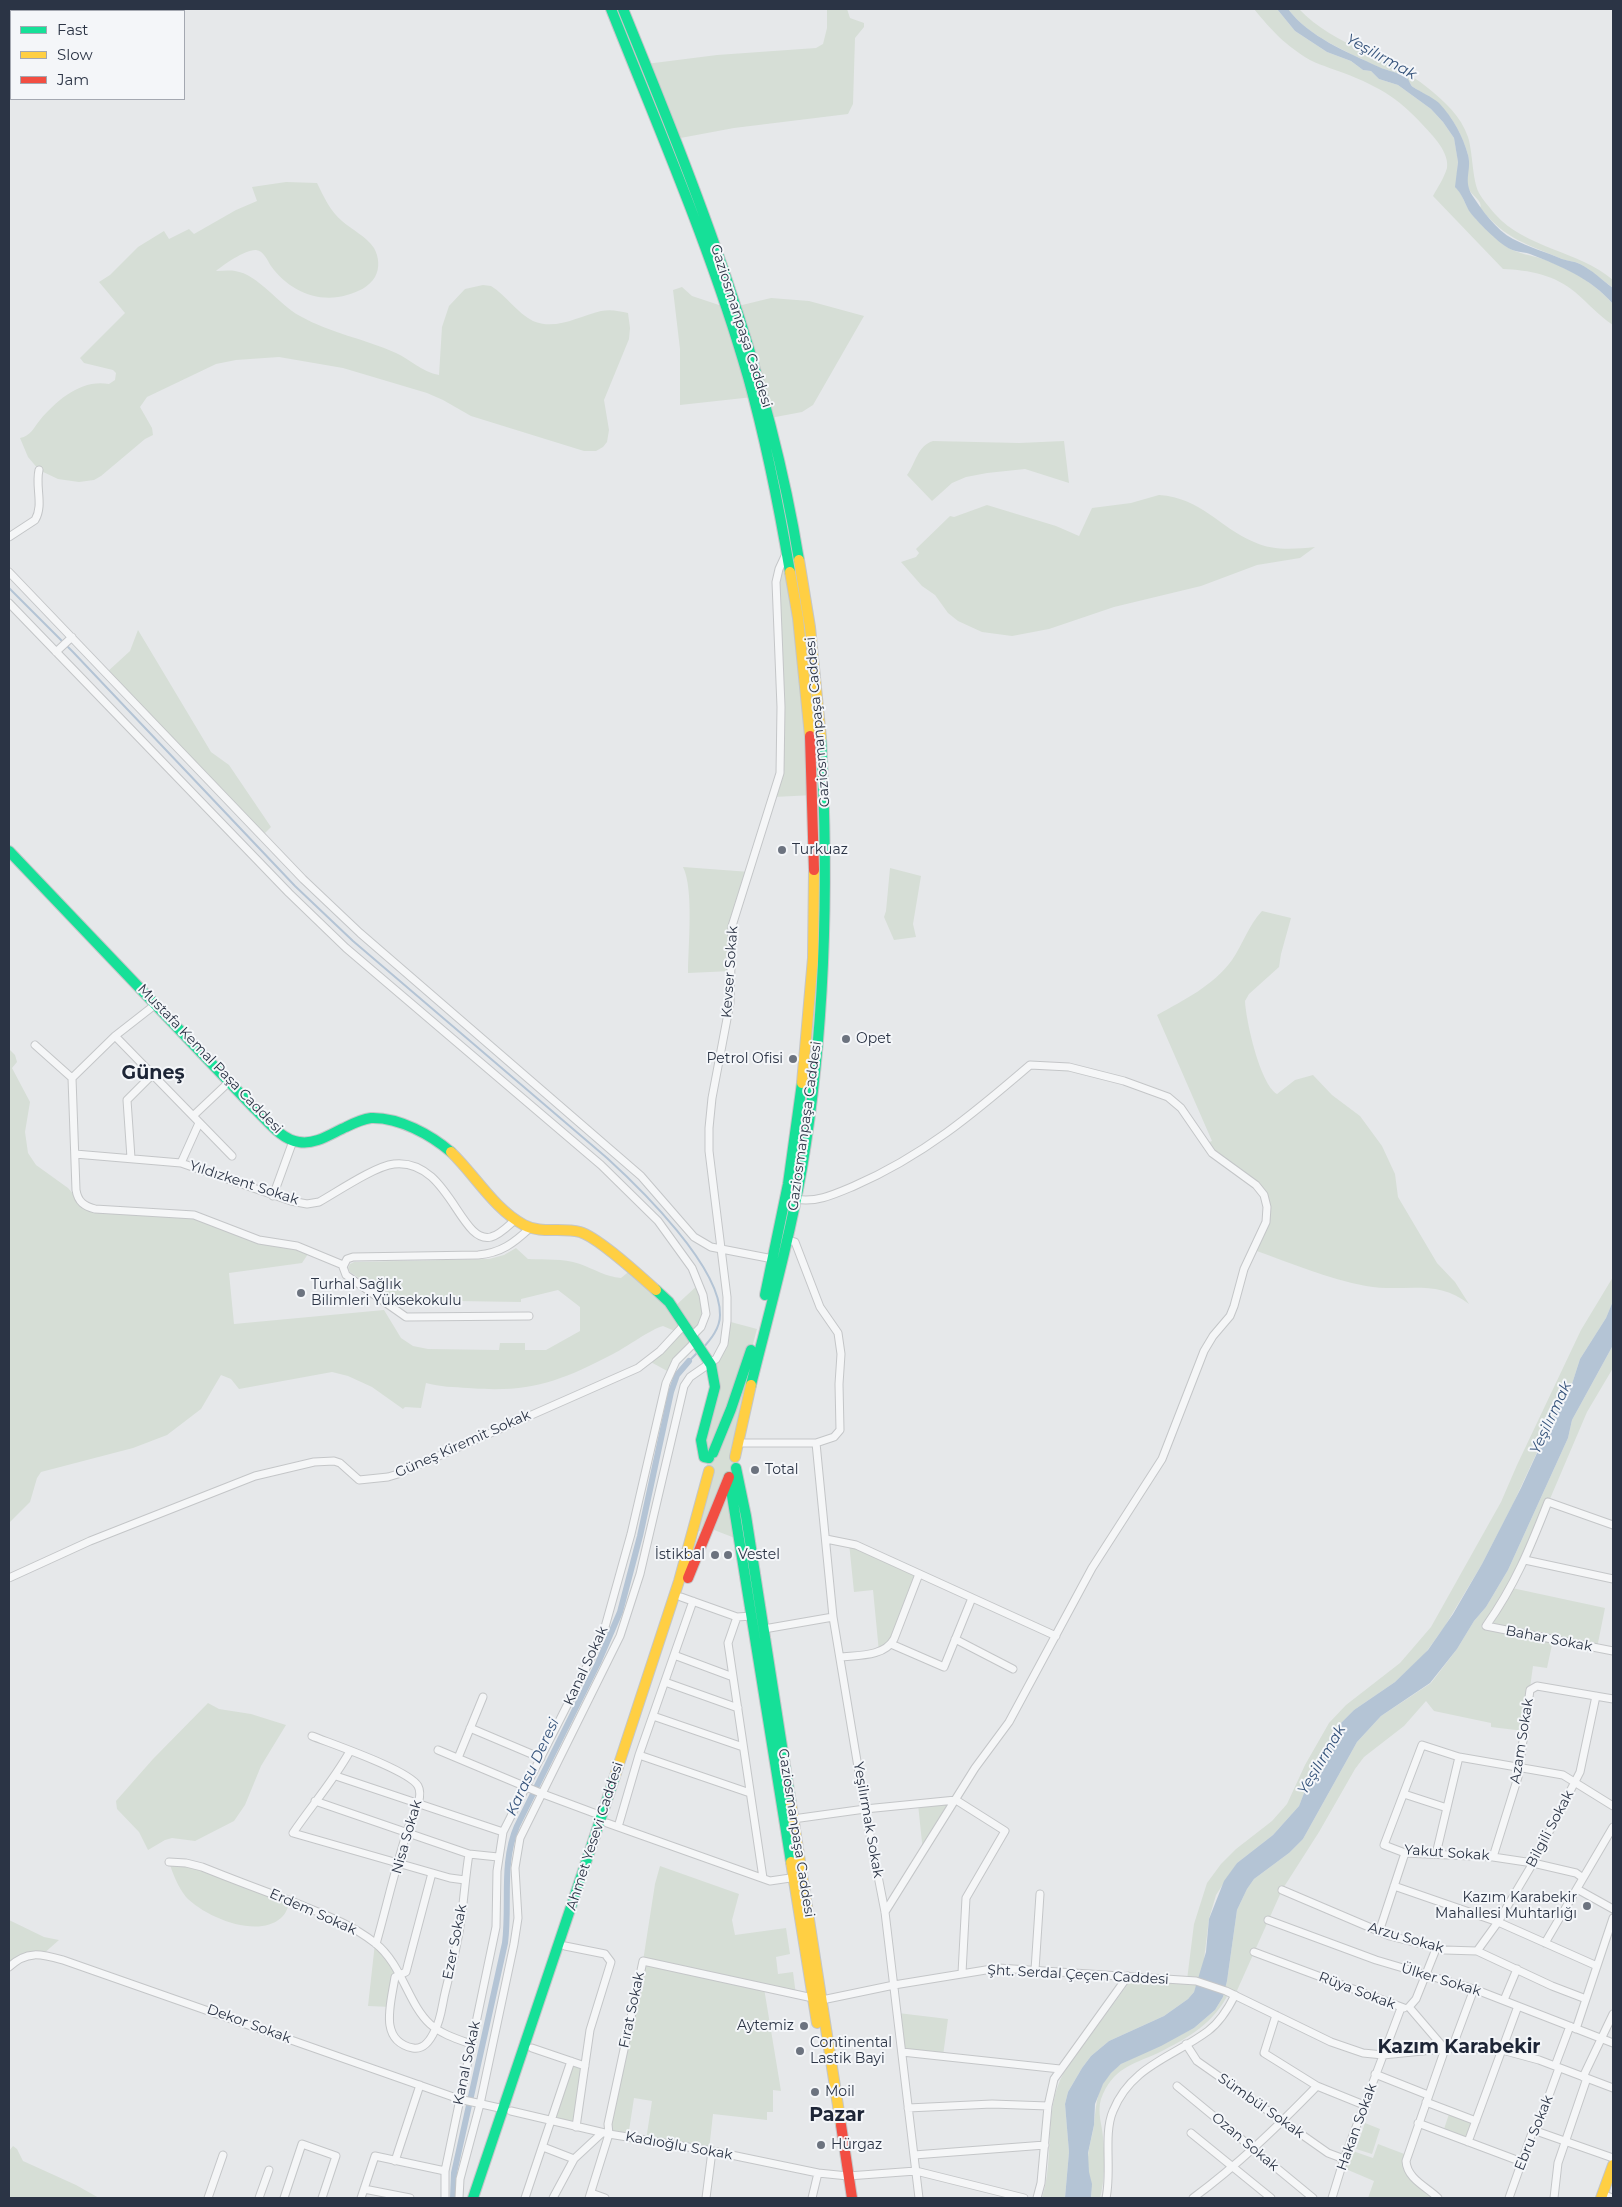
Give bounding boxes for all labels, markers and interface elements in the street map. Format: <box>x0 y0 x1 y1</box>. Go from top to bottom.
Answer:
legend <box>10 10 185 100</box>
text: Fast <box>57 20 88 39</box>
water label: Yeşilırmak <box>1342 30 1420 84</box>
text: Slow <box>57 45 93 64</box>
text: Jam <box>57 70 89 89</box>
street label: Gaziosmanpaşa Caddesi <box>707 242 775 410</box>
street label: Gaziosmanpaşa Caddesi <box>802 636 834 808</box>
place label: Turkuaz <box>792 842 848 858</box>
marker: Turkuaz <box>776 844 788 856</box>
street label: Kevser Sokak <box>718 925 742 1019</box>
street label: Mustafa Kemal Paşa Caddesi <box>134 981 286 1137</box>
place label: Opet <box>856 1031 891 1047</box>
marker: Opet <box>840 1033 852 1045</box>
street label: Gaziosmanpaşa Caddesi <box>785 1040 825 1212</box>
place label: Petrol Ofisi <box>706 1051 783 1067</box>
marker: Petrol Ofisi <box>787 1053 799 1065</box>
district label: Güneş <box>122 1062 184 1084</box>
street label: Yıldızkent Sokak <box>187 1157 301 1209</box>
place label: Turhal Sağlık Bilimleri Yüksekokulu <box>311 1277 462 1310</box>
marker: Turhal Sağlık Bilimleri Yüksekokulu <box>295 1287 307 1299</box>
water label: Yeşilırmak <box>1526 1379 1576 1457</box>
street label: Güneş Kiremit Sokak <box>393 1407 533 1481</box>
place label: Total <box>765 1462 798 1478</box>
marker: Total <box>749 1464 761 1476</box>
place label: İstikbal <box>655 1547 705 1563</box>
place label: Vestel <box>738 1547 780 1563</box>
marker: İstikbal <box>709 1549 721 1561</box>
marker: Vestel <box>722 1549 734 1561</box>
street label: Bahar Sokak <box>1504 1622 1594 1656</box>
street label: Kanal Sokak <box>560 1624 612 1708</box>
street label: Azam Sokak <box>1507 1697 1537 1785</box>
water label: Karasu Deresi <box>503 1715 563 1819</box>
water label: Yeşilırmak <box>1294 1722 1350 1798</box>
street label: Gaziosmanpaşa Caddesi <box>774 1747 818 1919</box>
street label: Ahmet Yesevi Caddesi <box>563 1760 627 1912</box>
street label: Yeşilırmak Sokak <box>850 1761 886 1879</box>
street label: Bilgili Sokak <box>1523 1788 1577 1870</box>
street label: Nisa Sokak <box>388 1798 426 1876</box>
street label: Yakut Sokak <box>1404 1842 1490 1864</box>
street label: Erdem Sokak <box>267 1885 359 1939</box>
place label: Kazım Karabekir Mahallesi Muhtarlığı <box>1435 1890 1577 1922</box>
marker: Kazım Karabekir Mahallesi Muhtarlığı <box>1581 1900 1593 1912</box>
street label: Ezer Sokak <box>439 1903 471 1981</box>
street label: Arzu Sokak <box>1366 1919 1446 1957</box>
street label: Ülker Sokak <box>1399 1960 1483 2000</box>
street label: Şht. Serdal Çeçen Caddesi <box>987 1962 1169 1988</box>
street label: Rüya Sokak <box>1316 1969 1398 2013</box>
street label: Fırat Sokak <box>616 1970 648 2050</box>
street label: Dekor Sokak <box>205 2001 293 2047</box>
place label: Aytemiz <box>737 2018 794 2034</box>
street label: Kanal Sokak <box>450 2019 484 2107</box>
marker: Aytemiz <box>798 2020 810 2032</box>
place label: Continental Lastik Bayi <box>810 2035 892 2068</box>
district label: Kazım Karabekir <box>1377 2036 1541 2058</box>
marker: Continental Lastik Bayi <box>794 2045 806 2057</box>
street label: Sümbül Sokak <box>1215 2070 1307 2142</box>
street label: Hakan Sokak <box>1333 2081 1381 2173</box>
place label: Moil <box>825 2084 855 2100</box>
marker: Moil <box>809 2086 821 2098</box>
street label: Ebru Sokak <box>1511 2093 1557 2173</box>
district label: Pazar <box>809 2104 865 2126</box>
street label: Ozan Sokak <box>1208 2109 1282 2175</box>
street label: Kadıoğlu Sokak <box>624 2128 734 2164</box>
place label: Hürgaz <box>831 2137 882 2153</box>
marker: Hürgaz <box>815 2139 827 2151</box>

